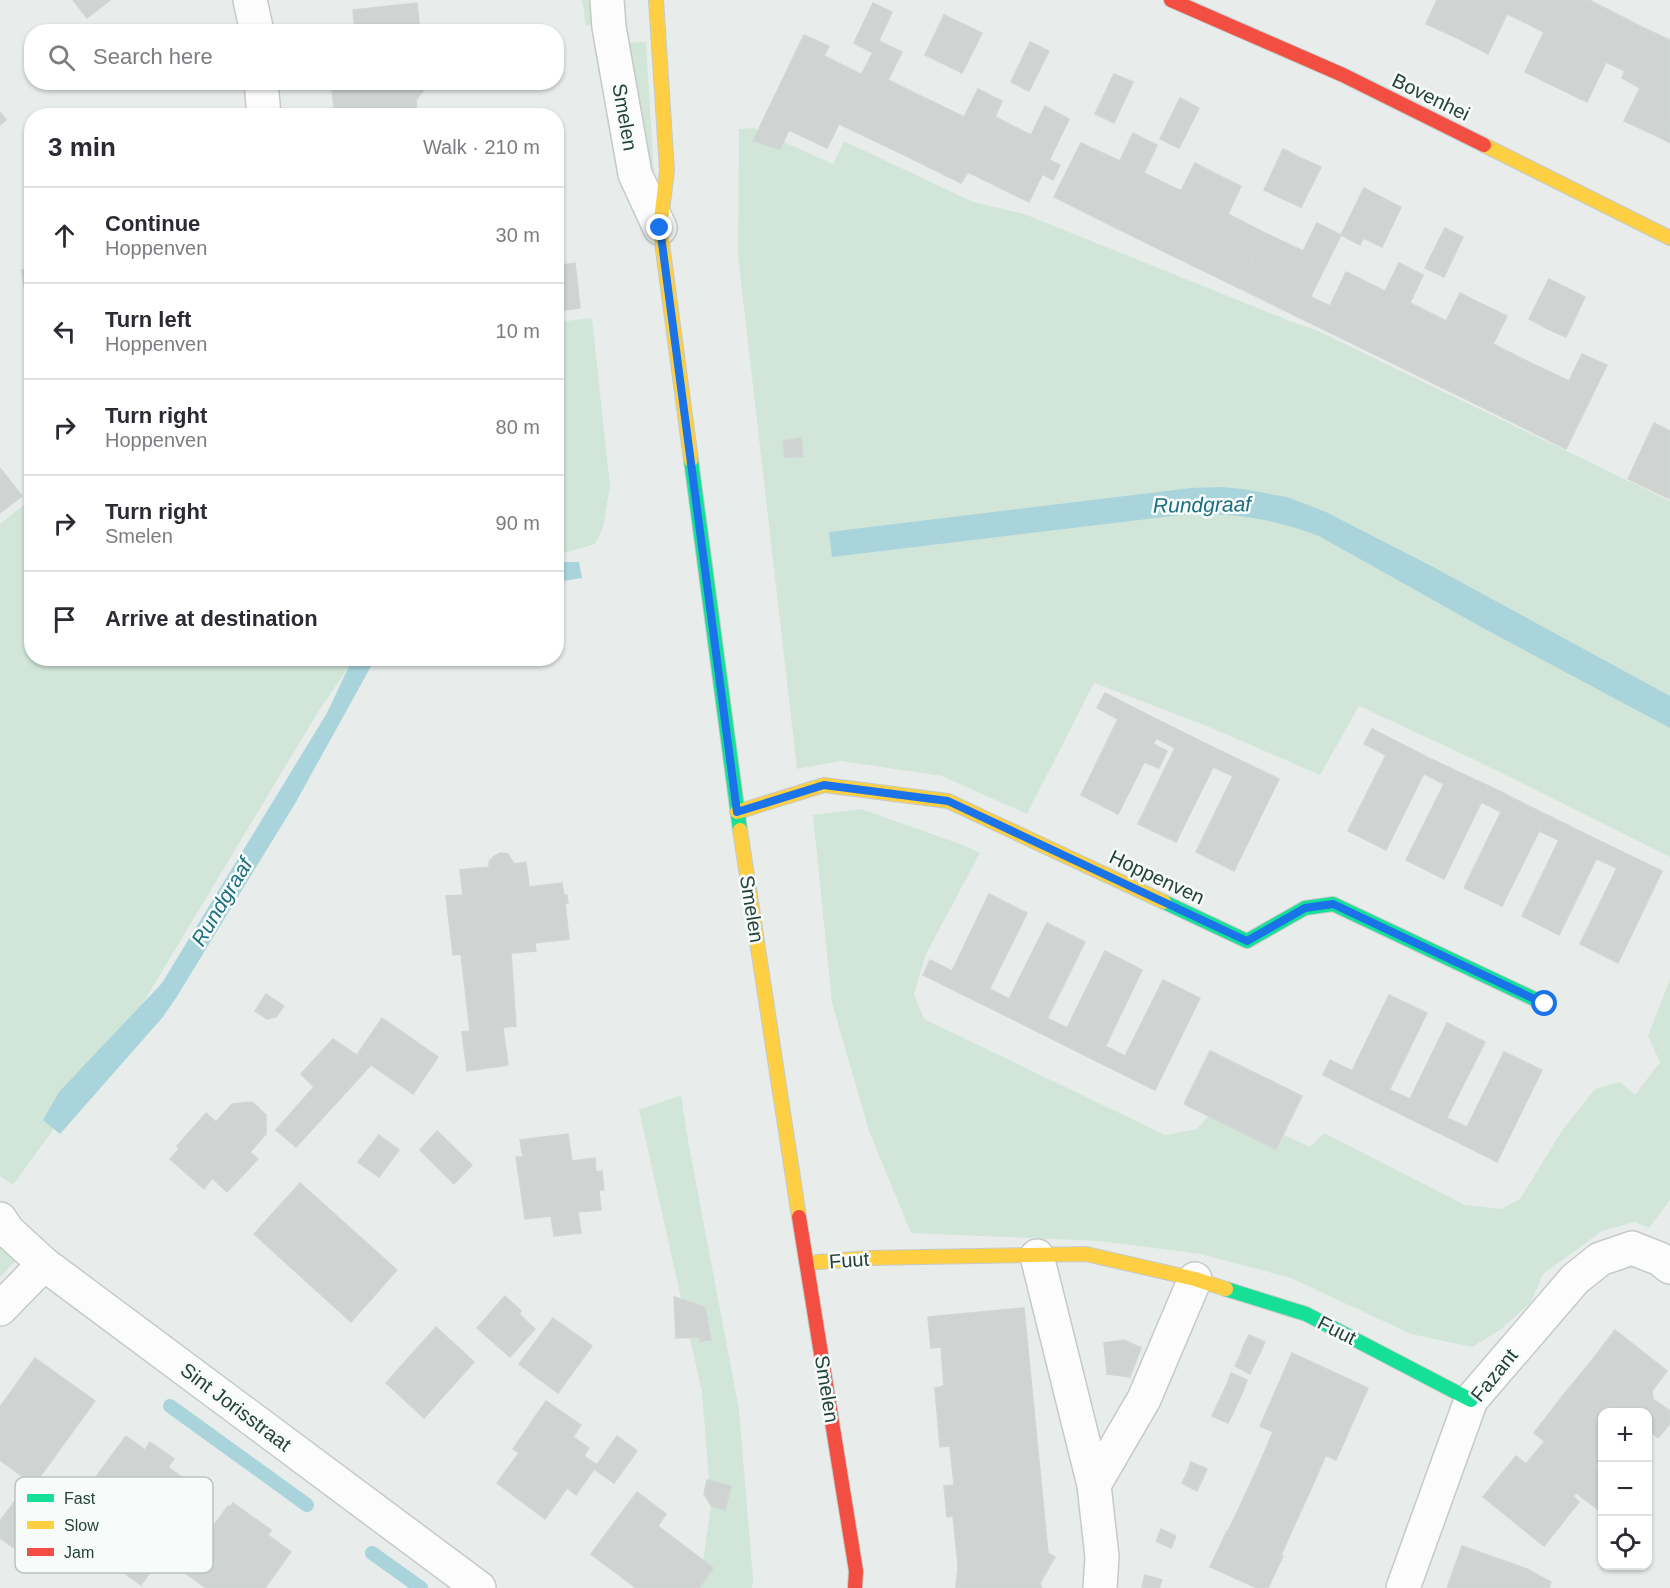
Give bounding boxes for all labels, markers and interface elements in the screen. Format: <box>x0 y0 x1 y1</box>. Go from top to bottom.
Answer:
search box <box>24 24 564 90</box>
icon: search <box>45 41 78 74</box>
text: Search here <box>93 44 213 69</box>
street label: Bovenhei <box>1389 69 1473 125</box>
street label: Smelen <box>608 82 642 152</box>
text: 3 min <box>48 132 116 162</box>
text: Walk · 210 m <box>423 136 540 158</box>
text: Continue <box>105 211 200 236</box>
route end <box>646 214 672 240</box>
icon: ahead <box>48 219 81 252</box>
text: 30 m <box>496 224 540 246</box>
text: Hoppenven <box>105 237 207 259</box>
text: Turn left <box>105 307 191 332</box>
icon: left <box>48 315 81 348</box>
text: 10 m <box>496 320 540 342</box>
text: Hoppenven <box>105 333 207 355</box>
text: Turn right <box>105 403 207 428</box>
icon: right <box>48 411 81 444</box>
text: 80 m <box>496 416 540 438</box>
text: Hoppenven <box>105 429 207 451</box>
water label: Rundgraaf <box>1153 492 1253 517</box>
text: Turn right <box>105 499 207 524</box>
icon: right <box>48 507 81 540</box>
text: 90 m <box>496 512 540 534</box>
text: Smelen <box>105 525 173 547</box>
icon: arrive <box>48 603 81 636</box>
text: Arrive at destination <box>105 606 318 631</box>
street label: Hoppenven <box>1106 845 1208 909</box>
water label: Rundgraaf <box>186 852 258 950</box>
street label: Smelen <box>736 874 768 944</box>
route start <box>1531 990 1557 1016</box>
street label: Fuut <box>828 1248 870 1272</box>
street label: Fuut <box>1314 1311 1360 1349</box>
street label: Fazant <box>1466 1344 1522 1406</box>
street label: Smelen <box>811 1354 843 1424</box>
street label: Sint Jorisstraat <box>177 1358 296 1456</box>
map controls <box>1598 1408 1652 1570</box>
button: + <box>1598 1408 1652 1462</box>
button: − <box>1598 1462 1652 1516</box>
legend <box>15 1477 213 1573</box>
text: Fast <box>64 1490 96 1507</box>
button: locate <box>1598 1516 1652 1570</box>
text: Slow <box>64 1517 99 1534</box>
text: Jam <box>64 1544 94 1561</box>

